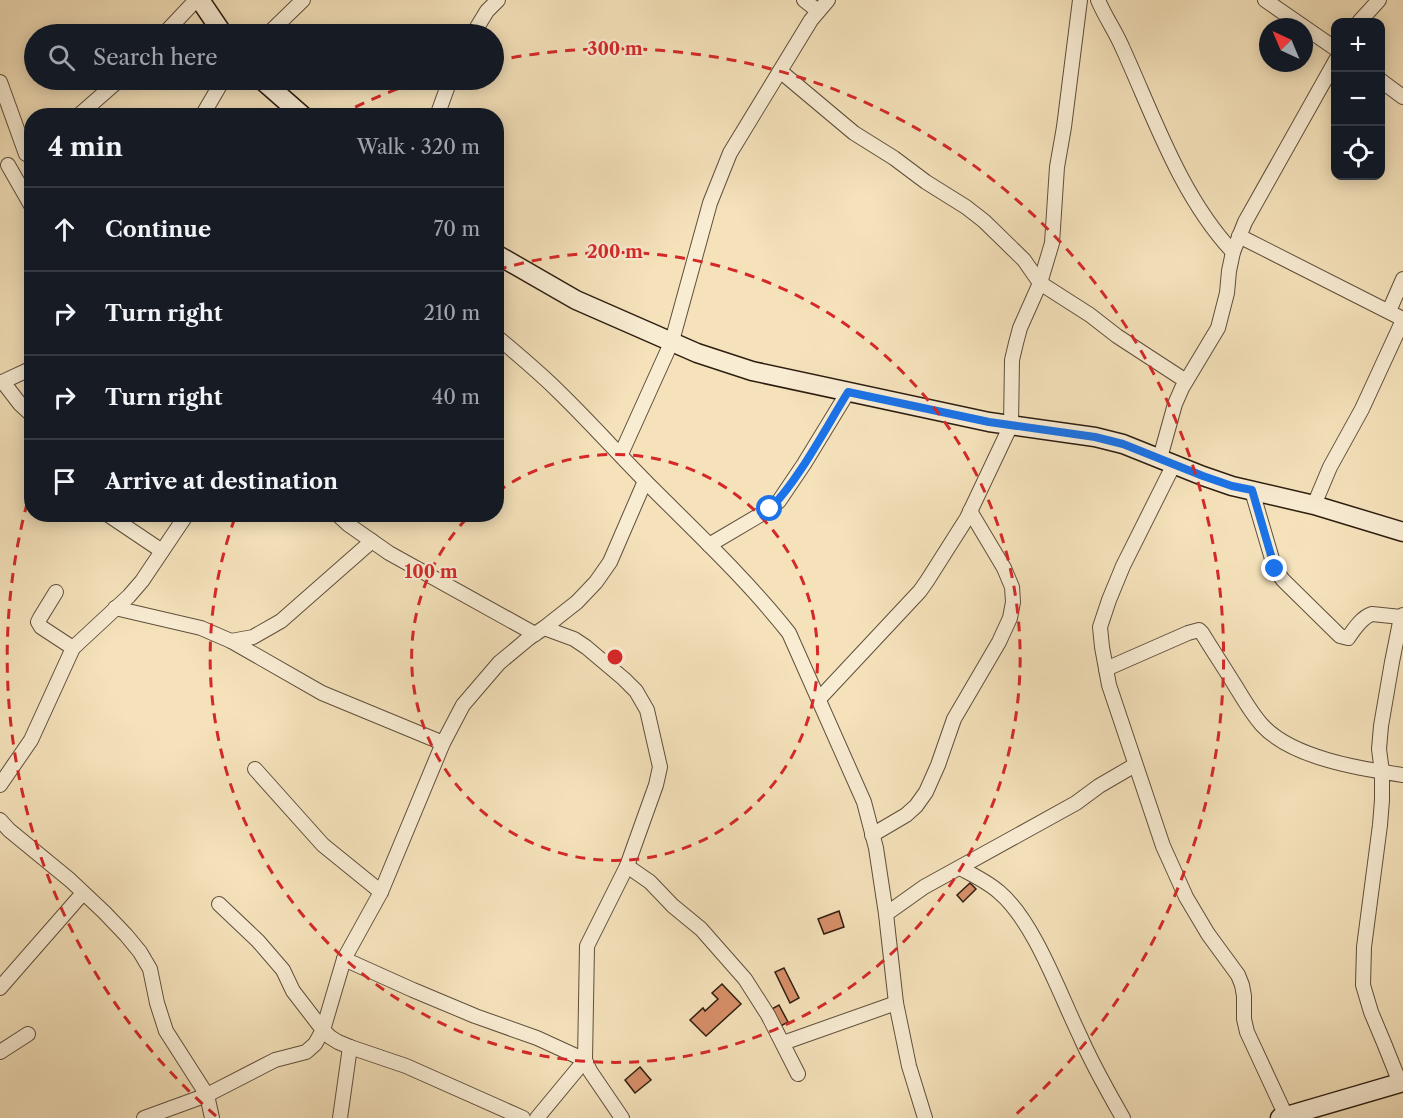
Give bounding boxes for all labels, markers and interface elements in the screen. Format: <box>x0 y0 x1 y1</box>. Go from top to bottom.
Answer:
north arrow <box>1259 18 1313 72</box>
map controls <box>1331 18 1385 180</box>
button: + <box>1331 18 1385 72</box>
search box <box>24 24 504 90</box>
text: 300 m <box>587 38 643 60</box>
icon: search <box>45 41 78 74</box>
text: Search here <box>93 44 218 71</box>
button: − <box>1331 72 1385 126</box>
button: locate <box>1331 126 1385 180</box>
text: 4 min <box>48 131 123 163</box>
text: Walk · 320 m <box>357 135 480 159</box>
icon: ahead <box>48 213 81 246</box>
text: Continue <box>105 216 211 243</box>
text: 70 m <box>434 217 480 241</box>
text: 200 m <box>587 241 643 263</box>
icon: right <box>48 297 81 330</box>
text: Turn right <box>105 300 223 327</box>
text: 210 m <box>423 301 480 325</box>
icon: right <box>48 381 81 414</box>
text: Turn right <box>105 384 223 411</box>
text: 40 m <box>432 385 480 409</box>
icon: arrive <box>48 465 81 498</box>
text: Arrive at destination <box>105 468 338 495</box>
route start <box>756 495 782 521</box>
route end <box>1261 555 1287 581</box>
text: 100 m <box>404 561 458 583</box>
centre of rings <box>605 647 625 667</box>

